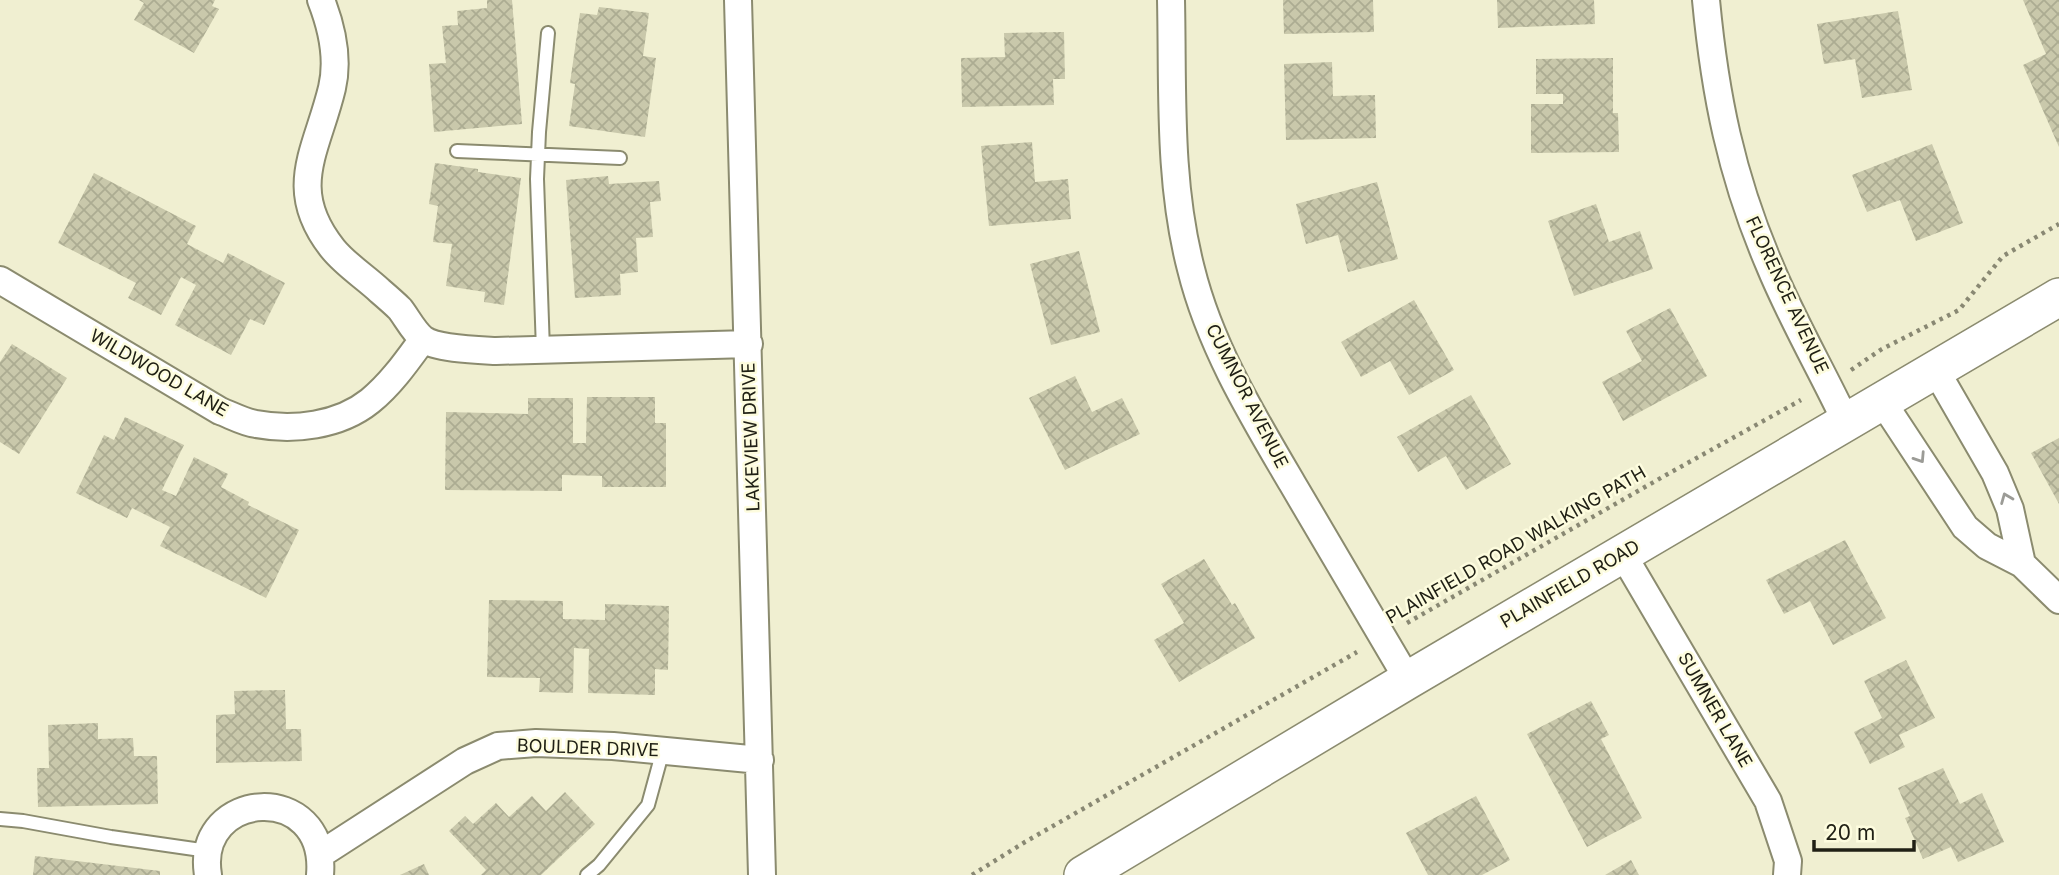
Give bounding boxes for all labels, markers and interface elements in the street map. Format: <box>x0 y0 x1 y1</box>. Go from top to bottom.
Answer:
street label: FLORENCE AVENUE <box>1742 213 1833 377</box>
street label: CUMNOR AVENUE <box>1202 320 1293 471</box>
street label: WILDWOOD LANE <box>86 324 232 421</box>
street label: LAKEVIEW DRIVE <box>737 362 764 512</box>
one-way arrow <box>1911 450 1924 463</box>
street label: PLAINFIELD ROAD WALKING PATH <box>1382 462 1650 628</box>
one-way arrow <box>2000 493 2014 505</box>
street label: PLAINFIELD ROAD <box>1497 535 1643 633</box>
street label: SUMNER LANE <box>1674 649 1757 771</box>
street label: BOULDER DRIVE <box>517 735 659 760</box>
scale bar <box>1814 808 1914 852</box>
text: 20 m <box>1825 820 1875 845</box>

